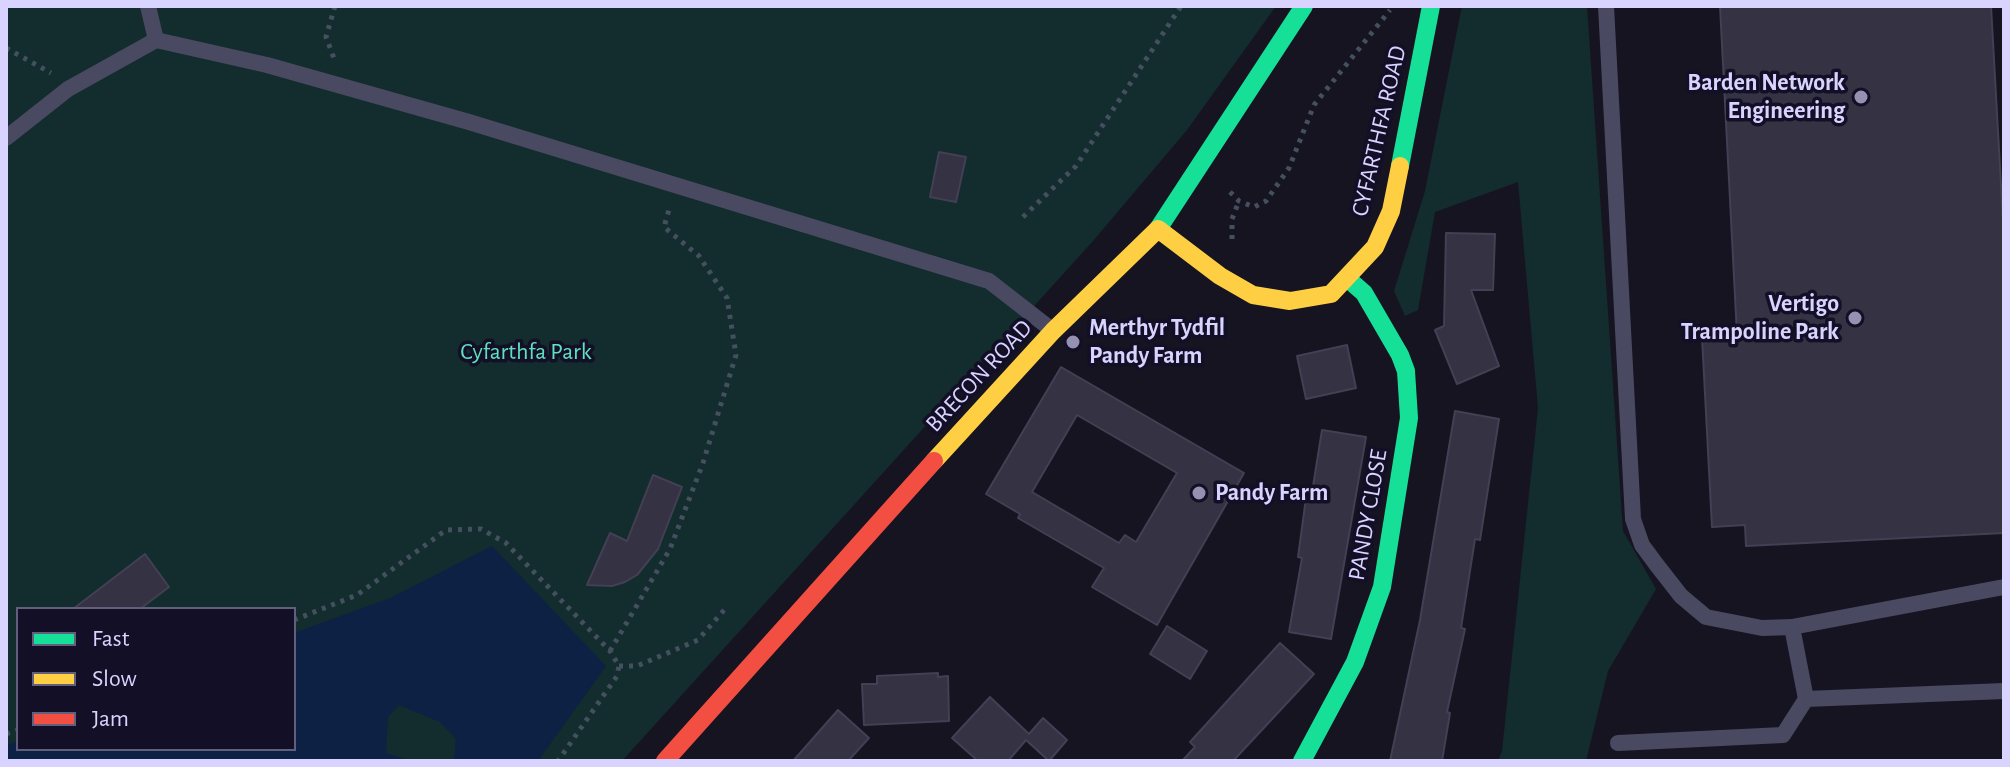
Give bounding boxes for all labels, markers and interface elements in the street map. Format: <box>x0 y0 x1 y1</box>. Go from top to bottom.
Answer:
street label: CYFARTHFA ROAD <box>1345 43 1413 219</box>
place label: Barden Network Engineering <box>1687 69 1845 125</box>
marker: Barden Network Engineering <box>1852 88 1870 106</box>
place label: Vertigo Trampoline Park <box>1681 290 1839 346</box>
marker: Vertigo Trampoline Park <box>1846 309 1864 327</box>
street label: BRECON ROAD <box>920 314 1038 438</box>
place label: Merthyr Tydfil Pandy Farm <box>1089 314 1225 370</box>
marker: Merthyr Tydfil Pandy Farm <box>1064 333 1082 351</box>
park label: Cyfarthfa Park <box>460 338 592 366</box>
street label: PANDY CLOSE <box>1342 447 1394 583</box>
place label: Pandy Farm <box>1215 479 1328 507</box>
marker: Pandy Farm <box>1190 484 1208 502</box>
legend <box>16 607 296 751</box>
text: Fast <box>92 627 129 651</box>
text: Slow <box>92 667 137 691</box>
text: Jam <box>92 707 129 731</box>

